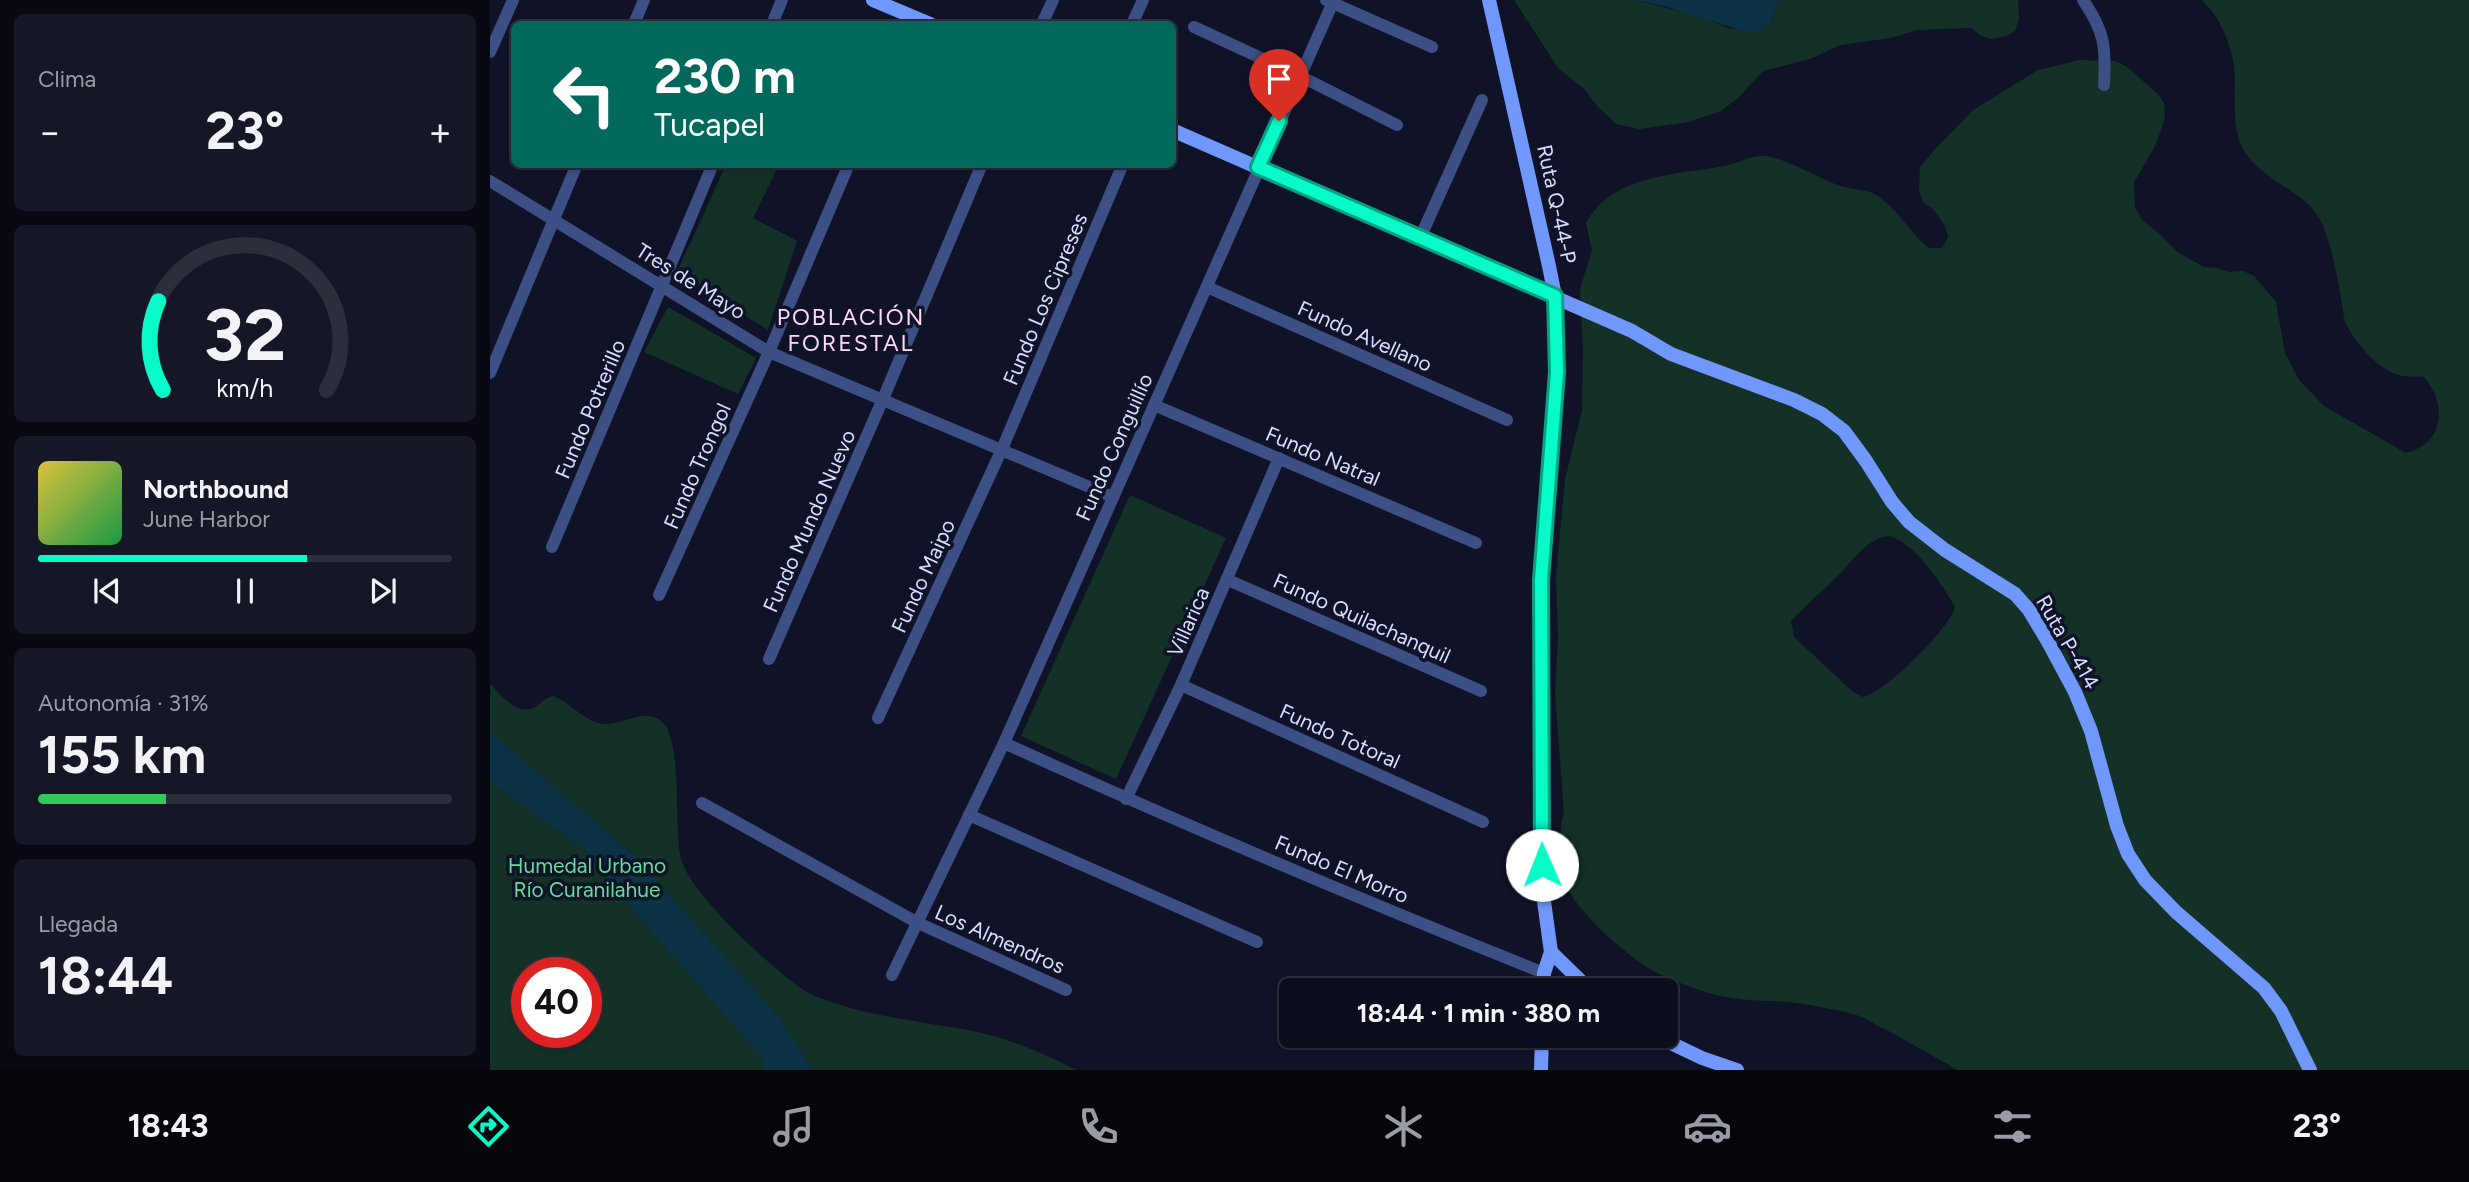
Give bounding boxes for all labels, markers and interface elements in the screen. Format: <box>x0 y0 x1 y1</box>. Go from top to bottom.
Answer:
text: 230 m <box>654 46 796 105</box>
icon: left <box>539 49 630 140</box>
pin <box>1249 49 1309 121</box>
icon: arrive <box>1260 60 1298 98</box>
text: Clima <box>38 65 96 93</box>
text: 23° <box>206 100 284 162</box>
text: Tucapel <box>654 106 765 144</box>
text: − <box>38 109 62 155</box>
text: + <box>428 109 452 155</box>
street label: Ruta Q-44-P <box>1532 142 1582 266</box>
street label: Fundo Los Cipreses <box>997 209 1093 389</box>
street label: Tres de Mayo <box>632 237 750 325</box>
text: 32 <box>204 291 286 378</box>
street label: Fundo Avellano <box>1294 295 1436 377</box>
district label: POBLACIÓN FORESTAL <box>777 303 925 357</box>
street label: Fundo Potrerillo <box>550 336 630 482</box>
street label: Fundo Conguillío <box>1070 369 1158 525</box>
text: km/h <box>216 373 274 403</box>
street label: Fundo Trongol <box>658 399 736 533</box>
street label: Fundo Natral <box>1262 421 1384 491</box>
street label: Fundo Mundo Nuevo <box>757 426 861 616</box>
text: Northbound <box>143 473 289 505</box>
text: June Harbor <box>143 505 270 533</box>
street label: Fundo Maipo <box>886 515 960 637</box>
street label: Fundo Quilachanquil <box>1269 568 1455 668</box>
icon: previous <box>88 572 126 610</box>
icon: pause <box>226 572 264 610</box>
icon: next <box>364 572 402 610</box>
street label: Villarica <box>1162 583 1214 661</box>
street label: Ruta P-414 <box>2031 591 2105 693</box>
text: Autonomía · 31% <box>38 689 209 717</box>
street label: Fundo Totoral <box>1276 698 1404 774</box>
text: 155 km <box>38 724 206 786</box>
position arrow <box>1505 828 1579 902</box>
street label: Fundo El Morro <box>1271 830 1413 908</box>
park label: Humedal Urbano Río Curanilahue <box>508 853 666 902</box>
street label: Los Almendros <box>931 899 1069 979</box>
text: Llegada <box>38 910 118 938</box>
text: 18:44 <box>38 945 173 1007</box>
speed limit sign: 40 <box>511 957 602 1048</box>
text: 18:44 · 1 min · 380 m <box>1357 997 1600 1029</box>
icon: directions <box>464 1102 513 1151</box>
icon: music <box>769 1102 818 1151</box>
icon: phone <box>1074 1102 1123 1151</box>
icon: climate <box>1379 1102 1428 1151</box>
icon: car <box>1683 1102 1732 1151</box>
icon: filters <box>1988 1102 2037 1151</box>
text: 18:43 <box>128 1107 209 1145</box>
text: 23° <box>2293 1107 2341 1145</box>

